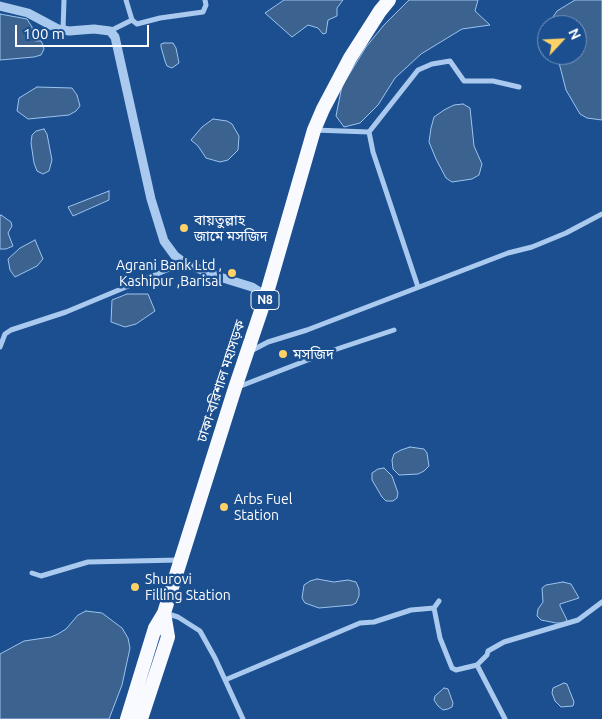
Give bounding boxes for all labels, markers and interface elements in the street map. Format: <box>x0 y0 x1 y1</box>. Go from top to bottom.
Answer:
scale bar <box>18 15 151 47</box>
north arrow <box>537 15 587 65</box>
text: 100 m <box>23 25 65 42</box>
text: N <box>565 26 584 42</box>
place label: বায়তুল্লাহ জামে মসজিদ <box>194 212 267 244</box>
marker: বায়তুল্লাহ জামে মসজিদ <box>178 222 190 234</box>
place label: Agrani Bank Ltd , Kashipur ,Barisal <box>116 257 222 290</box>
marker: Agrani Bank Ltd , Kashipur ,Barisal <box>226 267 238 279</box>
road number: N8 <box>251 290 279 310</box>
street label: ঢাকা-বরিশাল মহাসড়ক <box>193 318 249 444</box>
place label: মসজিদ <box>293 346 334 362</box>
marker: মসজিদ <box>277 348 289 360</box>
place label: Arbs Fuel Station <box>234 491 292 524</box>
marker: Arbs Fuel Station <box>218 501 230 513</box>
place label: Shurovi Filling Station <box>145 571 231 604</box>
marker: Shurovi Filling Station <box>129 581 141 593</box>

